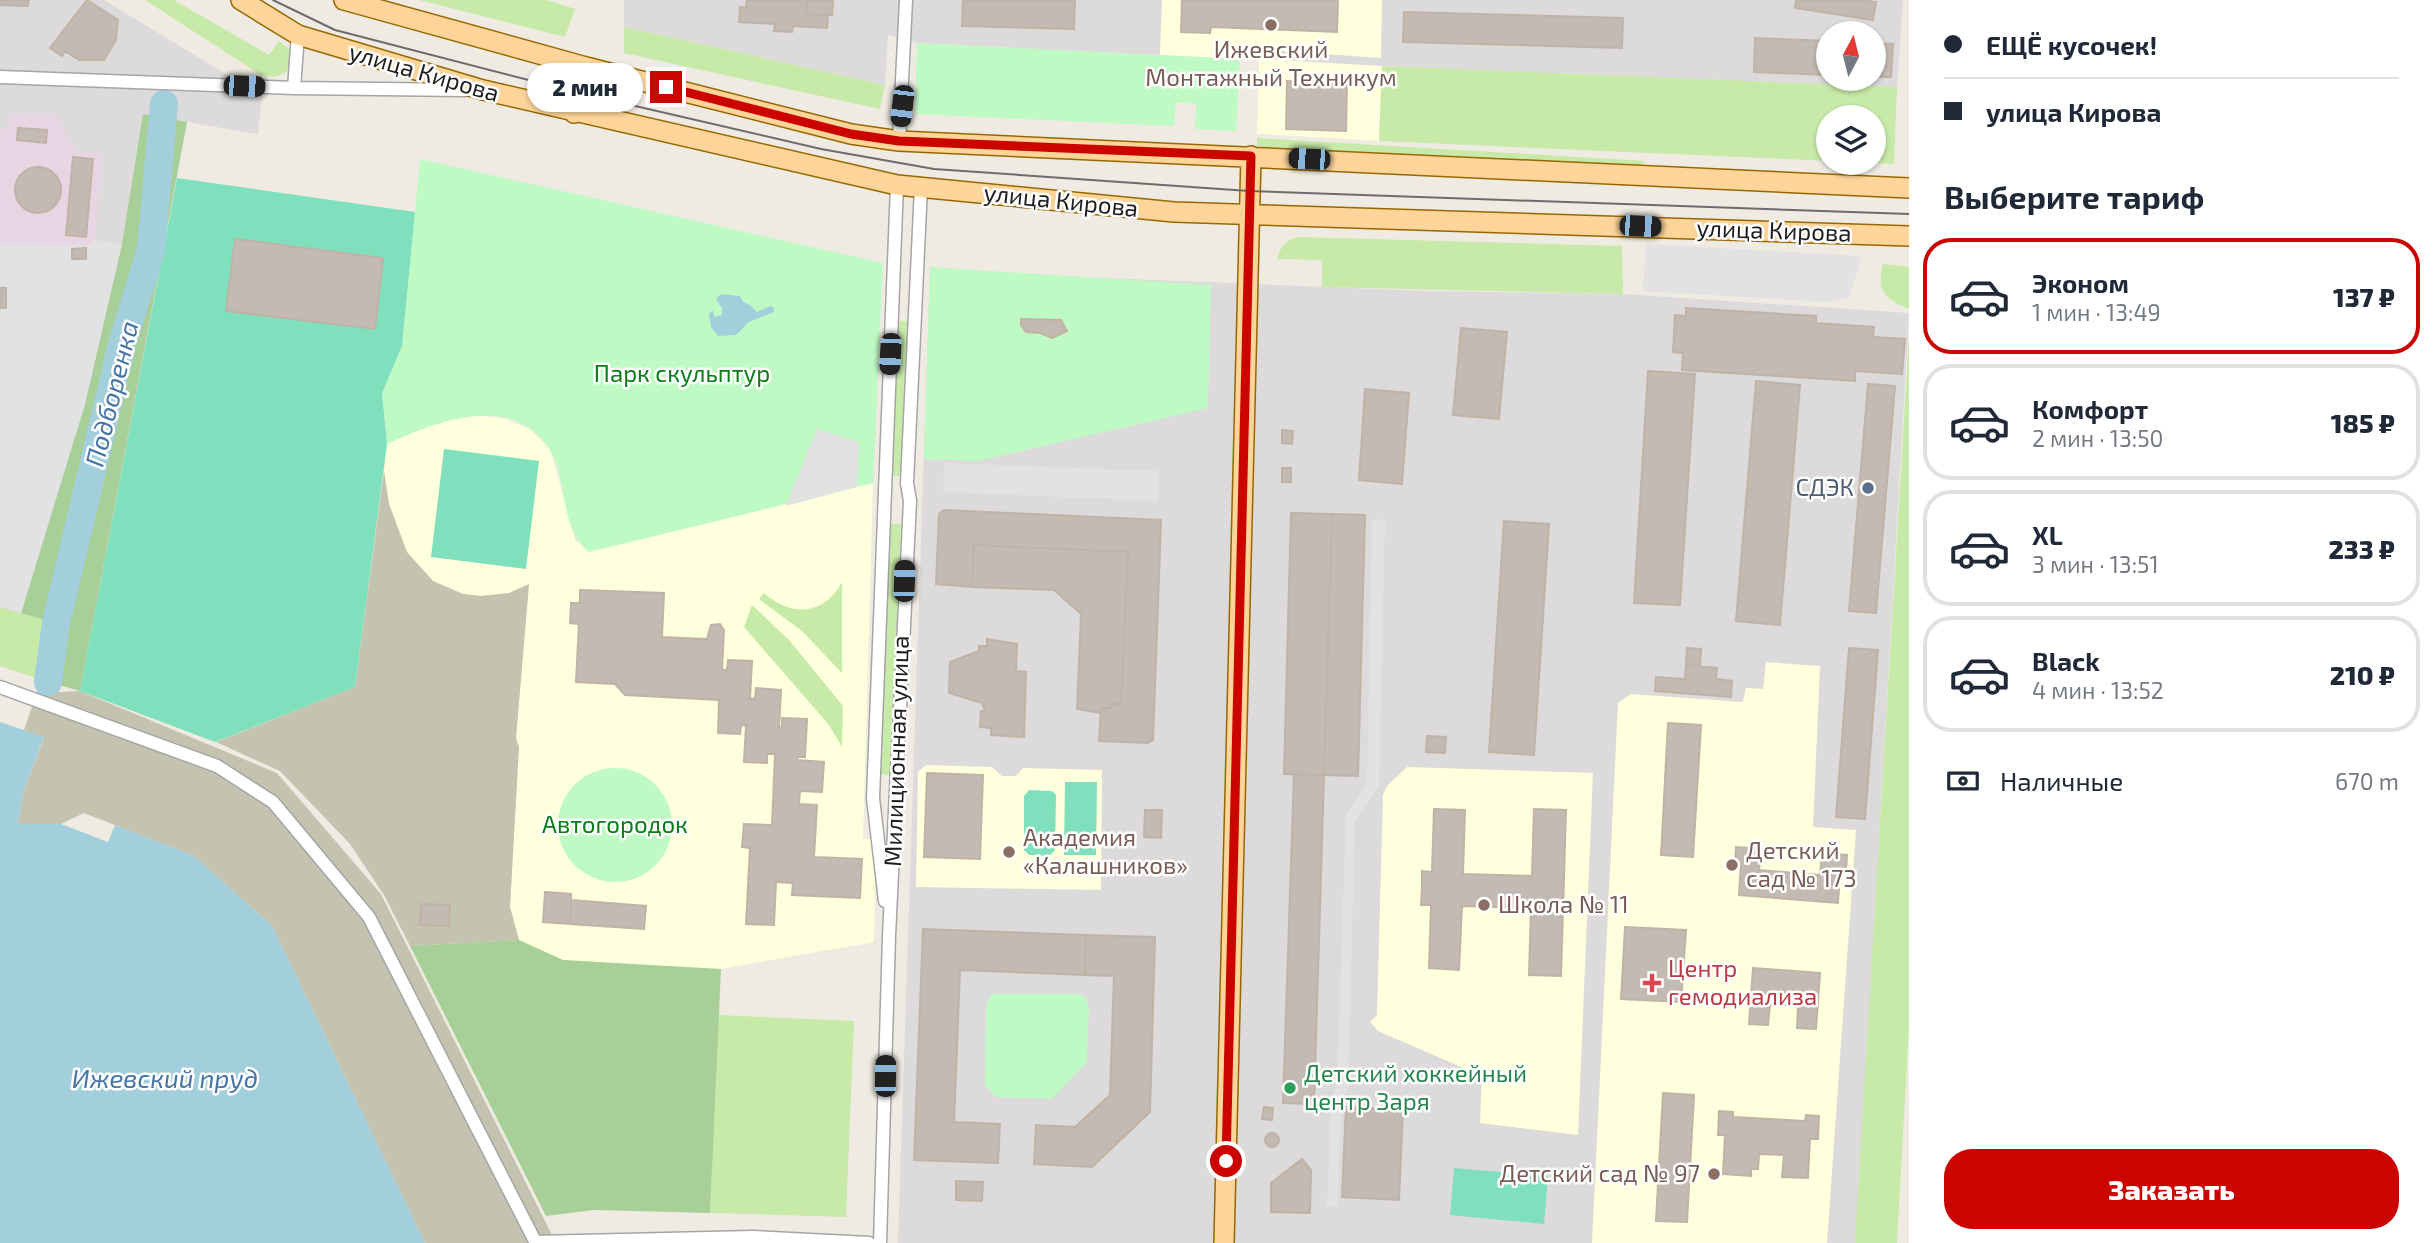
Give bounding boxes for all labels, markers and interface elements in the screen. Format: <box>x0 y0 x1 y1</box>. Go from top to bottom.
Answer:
marker: Ижевский Монтажный Техникум <box>1263 17 1279 33</box>
north arrow <box>1816 21 1886 91</box>
map controls <box>1816 21 1886 175</box>
text: ЕЩЁ кусочек! <box>1986 29 2157 60</box>
place label: Ижевский Монтажный Техникум <box>1145 34 1397 92</box>
street label: улица Кирова <box>346 36 503 108</box>
callout: 2 мин <box>526 62 642 112</box>
route end <box>650 71 682 103</box>
text: 2 мин <box>552 73 618 101</box>
car <box>223 75 266 97</box>
car <box>890 84 915 128</box>
text: улица Кирова <box>1986 96 2161 127</box>
button: layers <box>1816 105 1886 175</box>
car <box>1288 147 1331 171</box>
street label: улица Кирова <box>982 177 1140 223</box>
text: Выберите тариф <box>1944 177 2204 215</box>
street label: улица Кирова <box>1696 212 1852 248</box>
car <box>1619 215 1662 237</box>
icon: car <box>1948 265 2011 328</box>
text: Эконом <box>2032 267 2129 298</box>
text: 137 ₽ <box>2333 281 2395 312</box>
text: 1 мин · 13:49 <box>2032 298 2161 326</box>
water label: Подборенка <box>77 318 144 470</box>
car <box>879 332 902 376</box>
park label: Парк скульптур <box>594 358 770 388</box>
icon: car <box>1948 391 2011 454</box>
text: Комфорт <box>2032 393 2148 424</box>
text: 185 ₽ <box>2331 407 2395 438</box>
text: 2 мин · 13:50 <box>2032 424 2163 452</box>
place label: СДЭК <box>1795 472 1854 501</box>
marker: СДЭК <box>1860 480 1876 496</box>
icon: car <box>1948 517 2011 580</box>
text: XL <box>2032 519 2063 550</box>
text: 233 ₽ <box>2328 533 2395 564</box>
text: 3 мин · 13:51 <box>2032 550 2159 578</box>
car <box>893 560 916 602</box>
street label: Милиционная улица <box>877 635 915 867</box>
icon: car <box>1948 643 2011 706</box>
text: Black <box>2032 645 2100 676</box>
text: 210 ₽ <box>2330 659 2395 690</box>
text: 4 мин · 13:52 <box>2032 676 2164 704</box>
icon: cash <box>1944 762 1982 800</box>
text: Наличные <box>2000 765 2123 796</box>
text: 670 m <box>2335 767 2399 795</box>
park label: Автогородок <box>542 809 688 838</box>
place label: Академия «Калашников» <box>1023 822 1188 879</box>
place label: Детский сад № 173 <box>1746 835 1857 892</box>
marker: Академия «Калашников» <box>1001 844 1017 860</box>
marker: Детский сад № 173 <box>1724 857 1740 873</box>
place label: Школа № 11 <box>1498 889 1629 918</box>
marker: Школа № 11 <box>1476 897 1492 913</box>
place label: Центр гемодиализа <box>1668 953 1817 1010</box>
marker: Центр гемодиализа <box>1642 973 1662 993</box>
car <box>875 1055 896 1097</box>
place label: Детский хоккейный центр Заря <box>1304 1058 1527 1115</box>
water label: Ижевский пруд <box>72 1062 258 1093</box>
marker: Детский хоккейный центр Заря <box>1282 1080 1298 1096</box>
route start <box>1210 1145 1242 1177</box>
button: Заказать <box>1944 1149 2399 1229</box>
place label: Детский сад № 97 <box>1500 1158 1700 1187</box>
marker: Детский сад № 97 <box>1706 1166 1722 1182</box>

